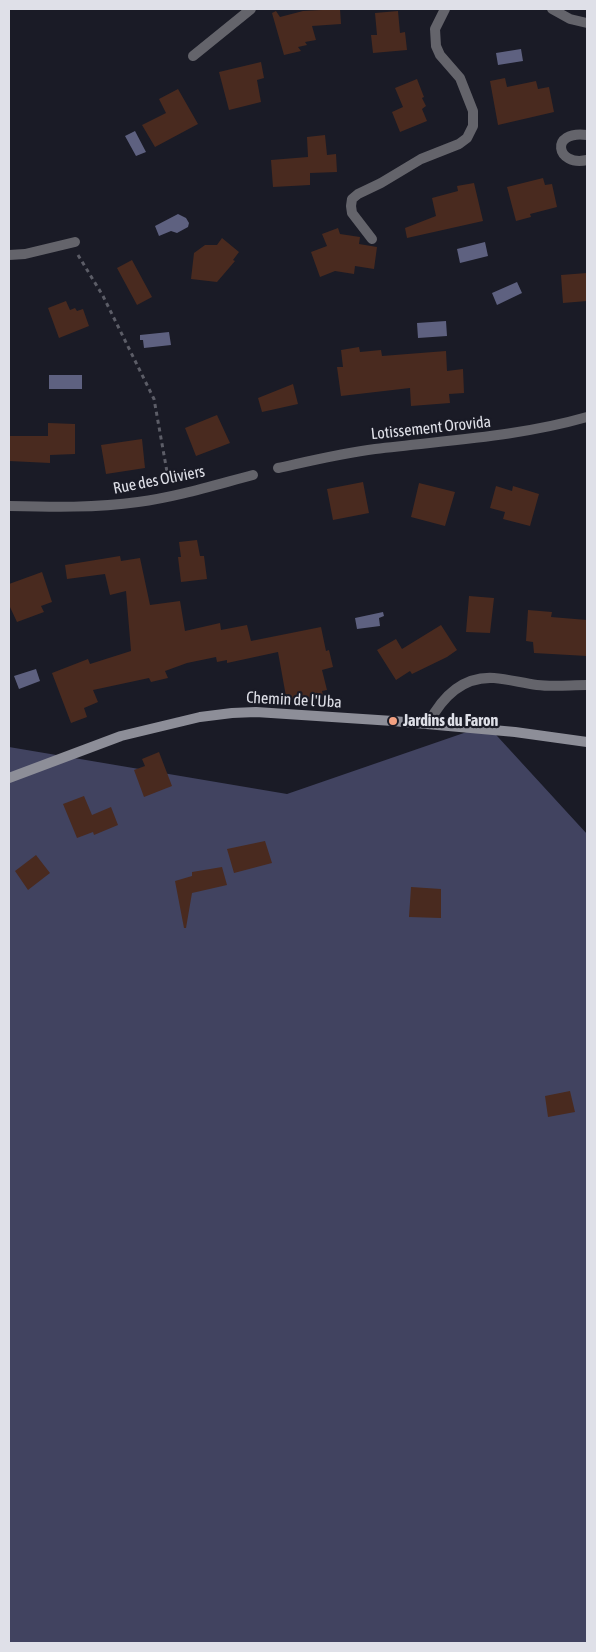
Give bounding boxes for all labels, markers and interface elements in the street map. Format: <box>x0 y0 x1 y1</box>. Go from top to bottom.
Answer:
street label: Lotissement Orovida <box>370 412 492 444</box>
street label: Rue des Oliviers <box>112 462 206 498</box>
street label: Chemin de l'Uba <box>246 688 342 712</box>
place label: Jardins du Faron <box>403 711 498 731</box>
marker: Jardins du Faron <box>387 715 399 727</box>

